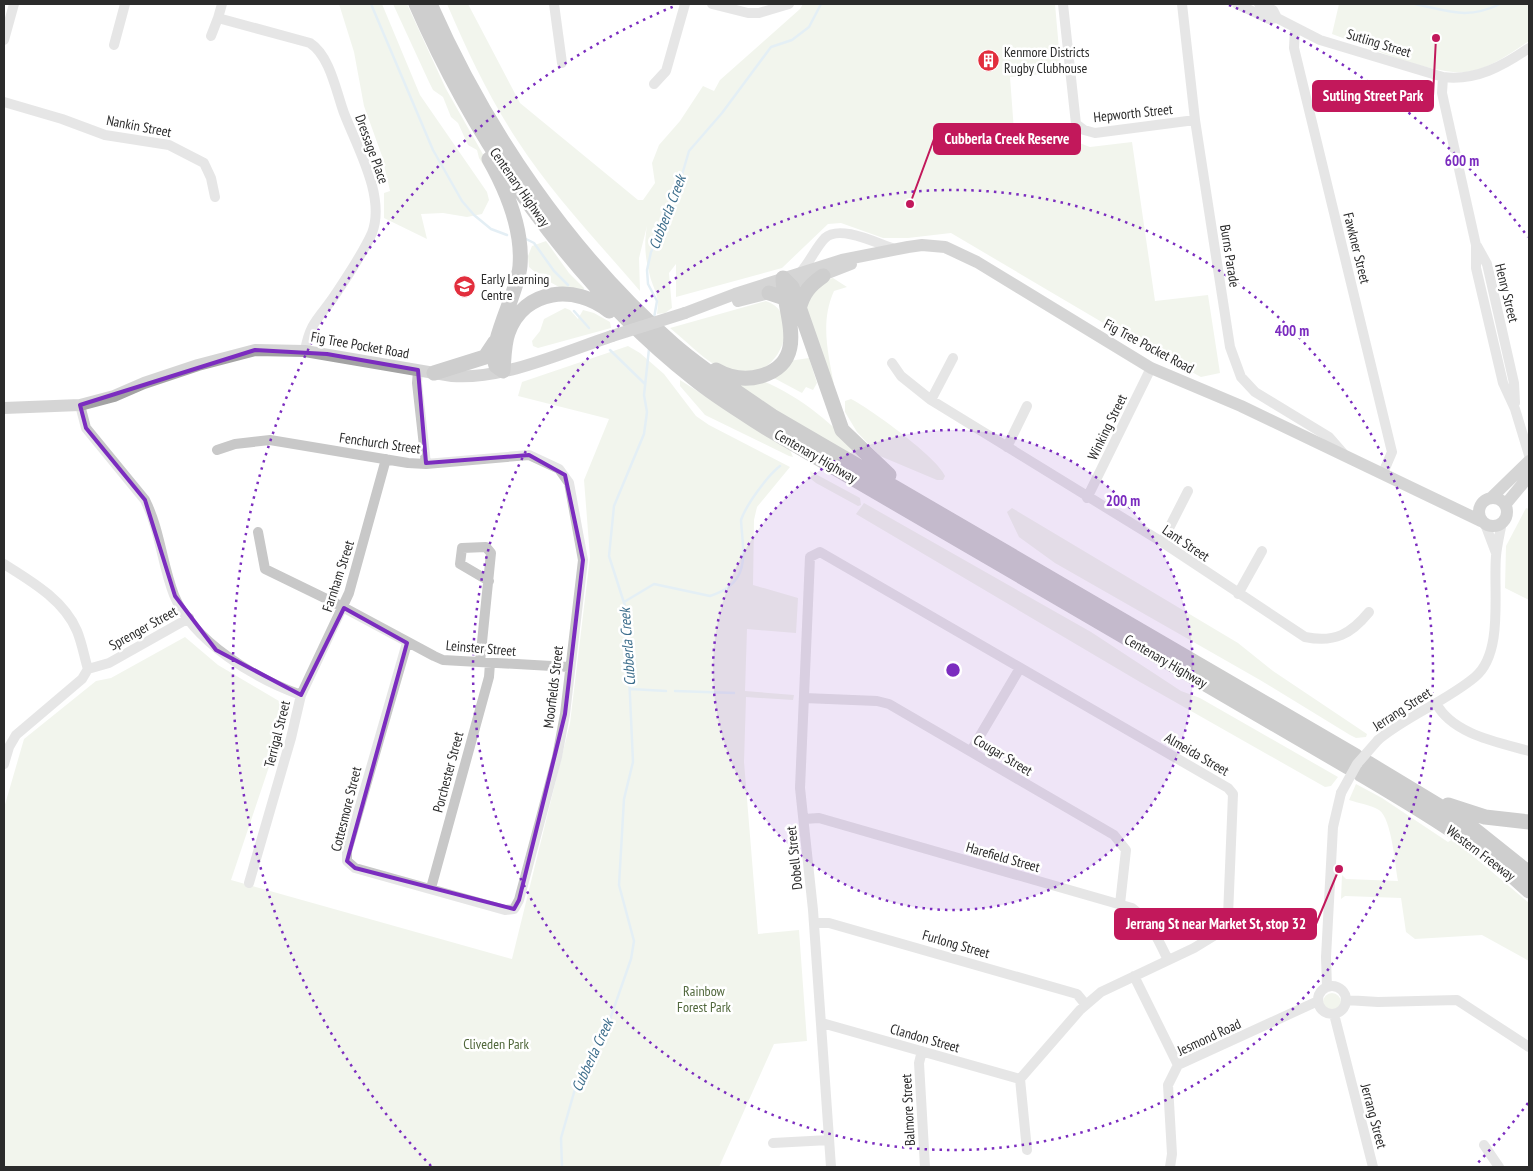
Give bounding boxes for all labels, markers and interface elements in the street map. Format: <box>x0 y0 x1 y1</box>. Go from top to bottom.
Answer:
street label: Sutling Street <box>1345 25 1413 61</box>
place label: Kenmore Districts Rugby Clubhouse <box>1004 43 1090 77</box>
building icon: Kenmore Districts Rugby Clubhouse <box>976 48 1000 72</box>
callout: Sutling Street Park <box>1313 81 1433 111</box>
text: Sutling Street Park <box>1323 86 1424 105</box>
street label: Hepworth Street <box>1092 100 1174 126</box>
street label: Nankin Street <box>105 111 173 141</box>
street label: Dressage Place <box>351 112 393 186</box>
callout: Cubberla Creek Reserve <box>934 124 1080 154</box>
text: Cubberla Creek Reserve <box>945 129 1069 148</box>
street label: Centenary Highway <box>486 144 554 231</box>
text: 600 m <box>1445 151 1479 170</box>
water label: Cubberla Creek <box>644 170 691 252</box>
street label: Fawkner Street <box>1339 211 1375 286</box>
street label: Burns Parade <box>1216 223 1244 289</box>
street label: Henry Street <box>1491 262 1523 324</box>
place label: Early Learning Centre <box>481 270 549 304</box>
school or university icon: Early Learning Centre <box>453 275 477 299</box>
street label: Fig Tree Pocket Road <box>1101 315 1197 377</box>
text: 400 m <box>1275 321 1309 340</box>
street label: Fig Tree Pocket Road <box>309 327 411 363</box>
street label: Winking Street <box>1083 391 1131 463</box>
street label: Centenary Highway <box>771 425 861 487</box>
street label: Fenchurch Street <box>338 428 422 458</box>
text: 200 m <box>1106 491 1140 510</box>
street label: Lant Street <box>1159 521 1213 565</box>
street label: Farnham Street <box>318 538 358 614</box>
street label: Sprenger Street <box>106 602 180 654</box>
water label: Cubberla Creek <box>615 605 639 687</box>
street label: Centenary Highway <box>1121 630 1211 692</box>
street label: Leinster Street <box>445 636 517 660</box>
street label: Moorfields Street <box>539 645 567 729</box>
centre of rings <box>944 661 962 679</box>
street label: Jerrang Street <box>1368 683 1435 735</box>
street label: Terrigal Street <box>260 699 294 769</box>
street label: Almeida Street <box>1162 728 1233 780</box>
street label: Porchester Street <box>429 730 467 814</box>
street label: Cougar Street <box>970 730 1036 780</box>
street label: Cottesmore Street <box>327 765 365 853</box>
street label: Western Freeway <box>1443 821 1520 885</box>
street label: Dobell Street <box>782 825 806 891</box>
street label: Harefield Street <box>964 838 1042 876</box>
callout: Jerrang St near Market St, stop 32 <box>1115 909 1316 939</box>
text: Jerrang St near Market St, stop 32 <box>1125 914 1306 933</box>
street label: Furlong Street <box>920 926 992 962</box>
park label: Rainbow Forest Park <box>677 982 731 1016</box>
water label: Cubberla Creek <box>567 1014 618 1094</box>
street label: Jesmond Road <box>1173 1014 1244 1060</box>
street label: Clandon Street <box>888 1019 962 1057</box>
park label: Cliveden Park <box>463 1035 529 1053</box>
street label: Balmore Street <box>897 1073 919 1147</box>
street label: Jerrang Street <box>1356 1081 1391 1151</box>

